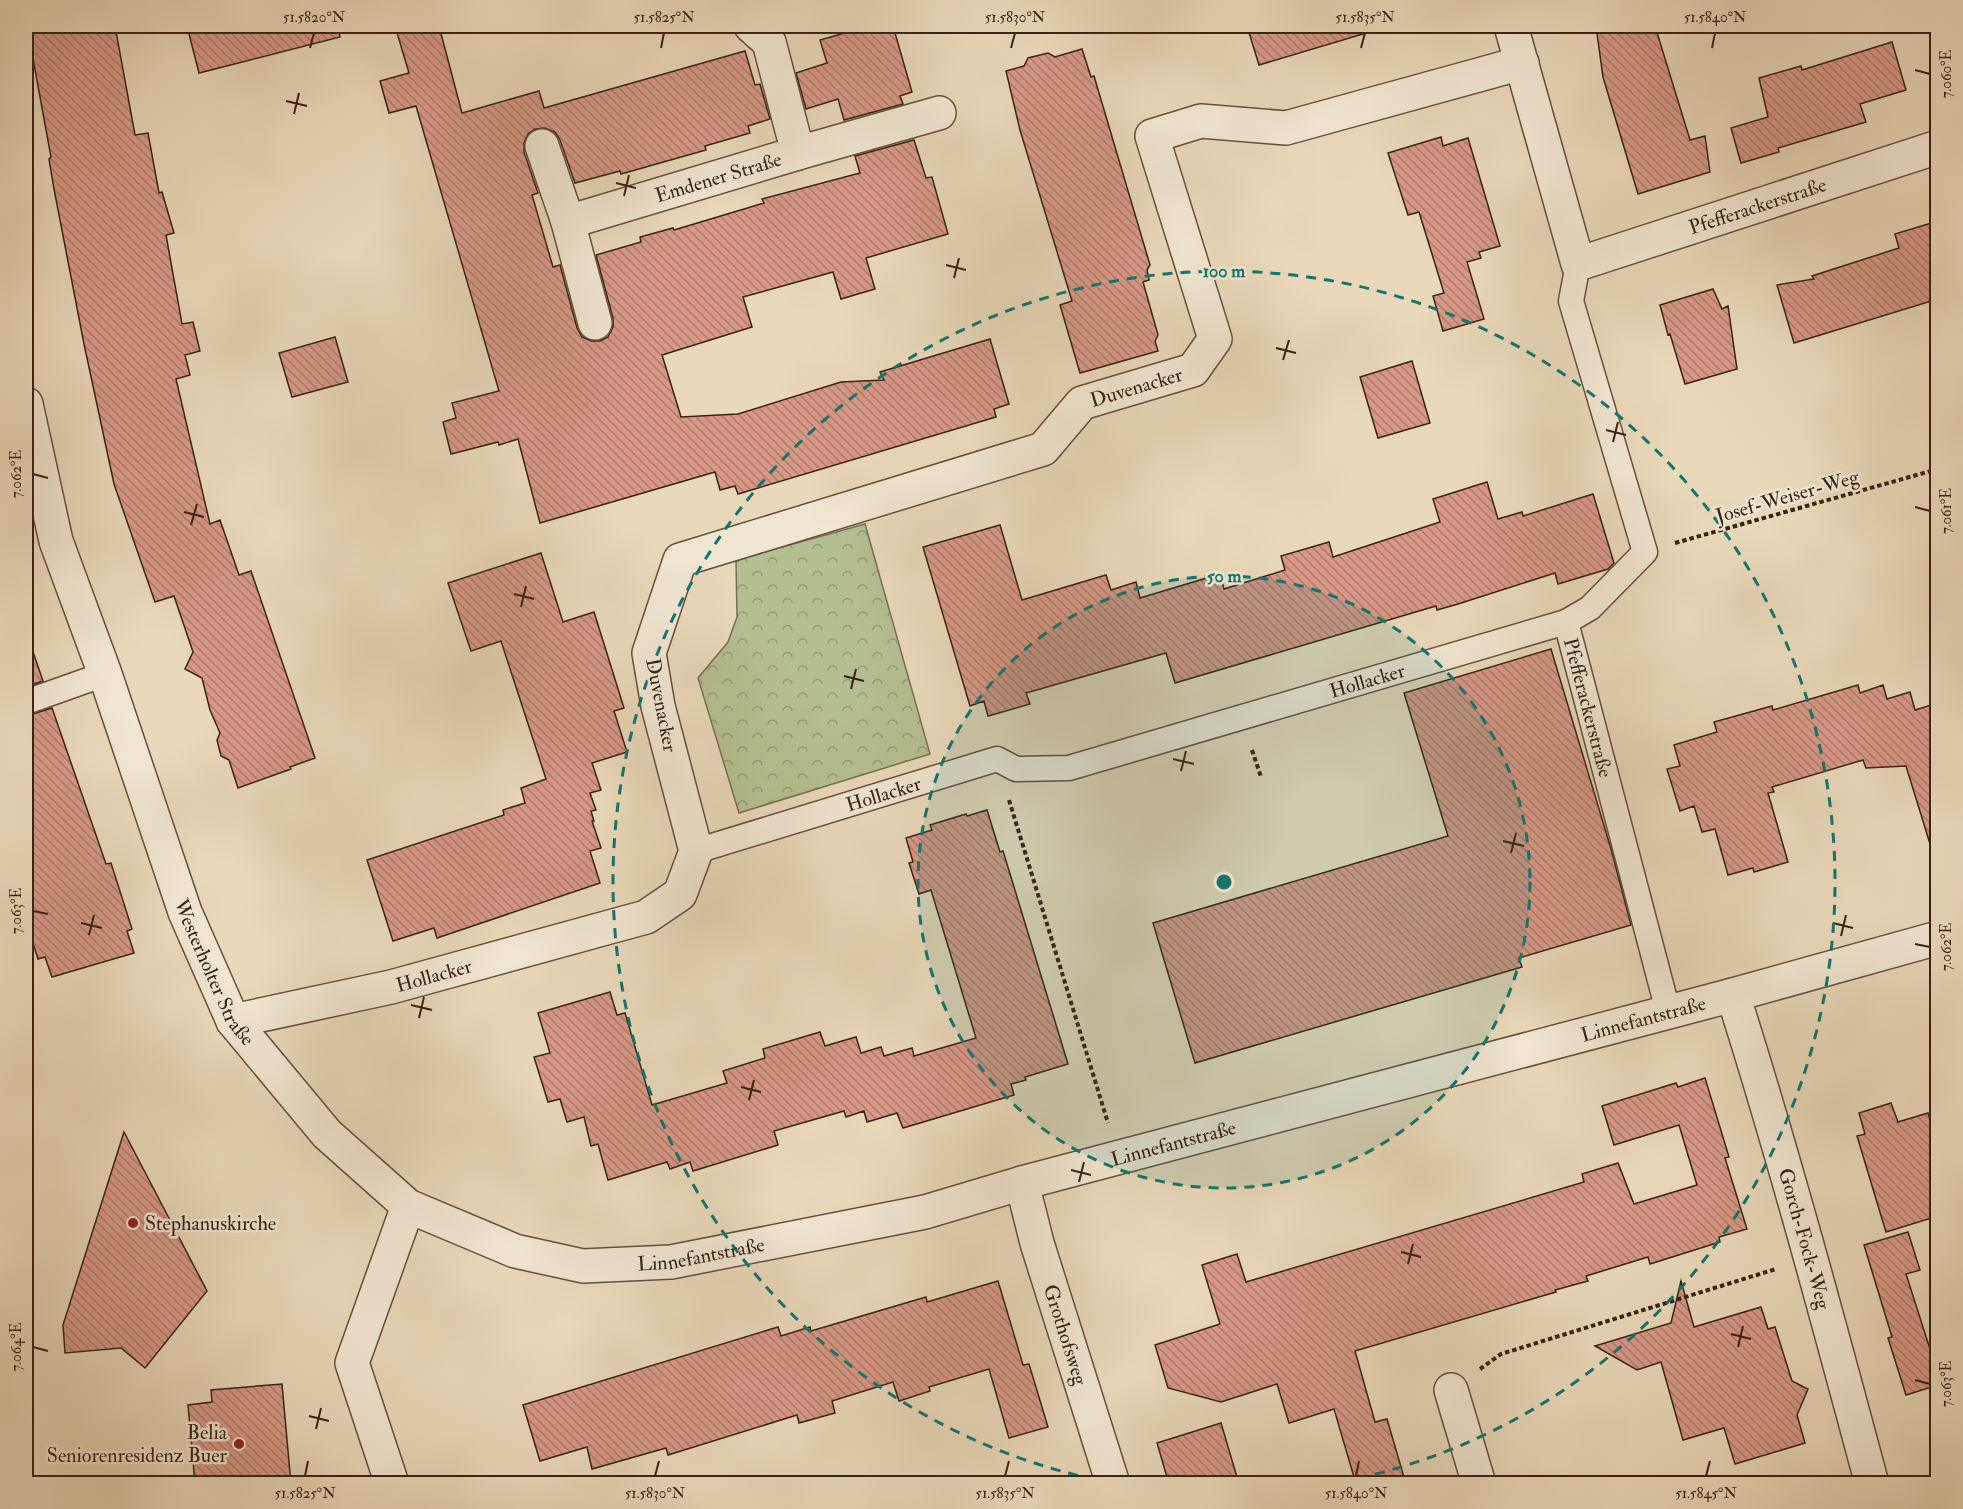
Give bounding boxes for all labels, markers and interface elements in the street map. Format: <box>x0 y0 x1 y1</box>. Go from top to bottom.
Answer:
text: 51.5820°N <box>283 8 346 27</box>
text: 51.5825°N <box>633 8 695 27</box>
text: 51.5830°N <box>985 8 1046 27</box>
text: 51.5835°N <box>1335 8 1395 27</box>
text: 51.5840°N <box>1684 8 1747 27</box>
text: 7.060°E <box>1937 50 1956 98</box>
street label: Emdener Straße <box>652 147 784 208</box>
street label: Pfefferackerstraße <box>1686 172 1830 240</box>
text: 100 m <box>1203 260 1246 283</box>
street label: Duvenacker <box>1087 362 1186 413</box>
text: 7.062°E <box>7 450 26 498</box>
street label: Josef-Weiser-Weg <box>1712 464 1863 529</box>
text: 7.061°E <box>1937 488 1956 534</box>
text: 50 m <box>1207 565 1242 588</box>
street label: Pfefferackerstraße <box>1558 635 1618 780</box>
street label: Duvenacker <box>640 656 683 755</box>
street label: Hollacker <box>1327 658 1408 704</box>
street label: Hollacker <box>843 771 925 817</box>
centre of rings <box>1214 872 1234 892</box>
text: 7.063°E <box>7 888 26 934</box>
street label: Westerholter Straße <box>168 895 260 1051</box>
text: 7.062°E <box>1937 923 1956 971</box>
street label: Hollacker <box>393 953 475 998</box>
street label: Linnefantstraße <box>1578 991 1709 1048</box>
street label: Linnefantstraße <box>1108 1115 1239 1172</box>
street label: Gorch-Fock-Weg <box>1773 1165 1836 1313</box>
place label: Stephanuskirche <box>145 1211 276 1237</box>
marker: Stephanuskirche <box>126 1216 140 1230</box>
street label: Linnefantstraße <box>637 1232 767 1277</box>
street label: Grothofsweg <box>1038 1281 1093 1389</box>
text: 7.064°E <box>7 1322 26 1371</box>
text: 7.063°E <box>1937 1361 1956 1407</box>
place label: Belia Seniorenresidenz Buer <box>47 1420 228 1468</box>
marker: Belia Seniorenresidenz Buer <box>232 1437 246 1451</box>
text: 51.5825°N <box>274 1484 336 1503</box>
text: 51.5830°N <box>625 1484 686 1503</box>
text: 51.5835°N <box>975 1484 1035 1503</box>
text: 51.5840°N <box>1325 1484 1388 1503</box>
text: 51.5845°N <box>1675 1484 1737 1503</box>

